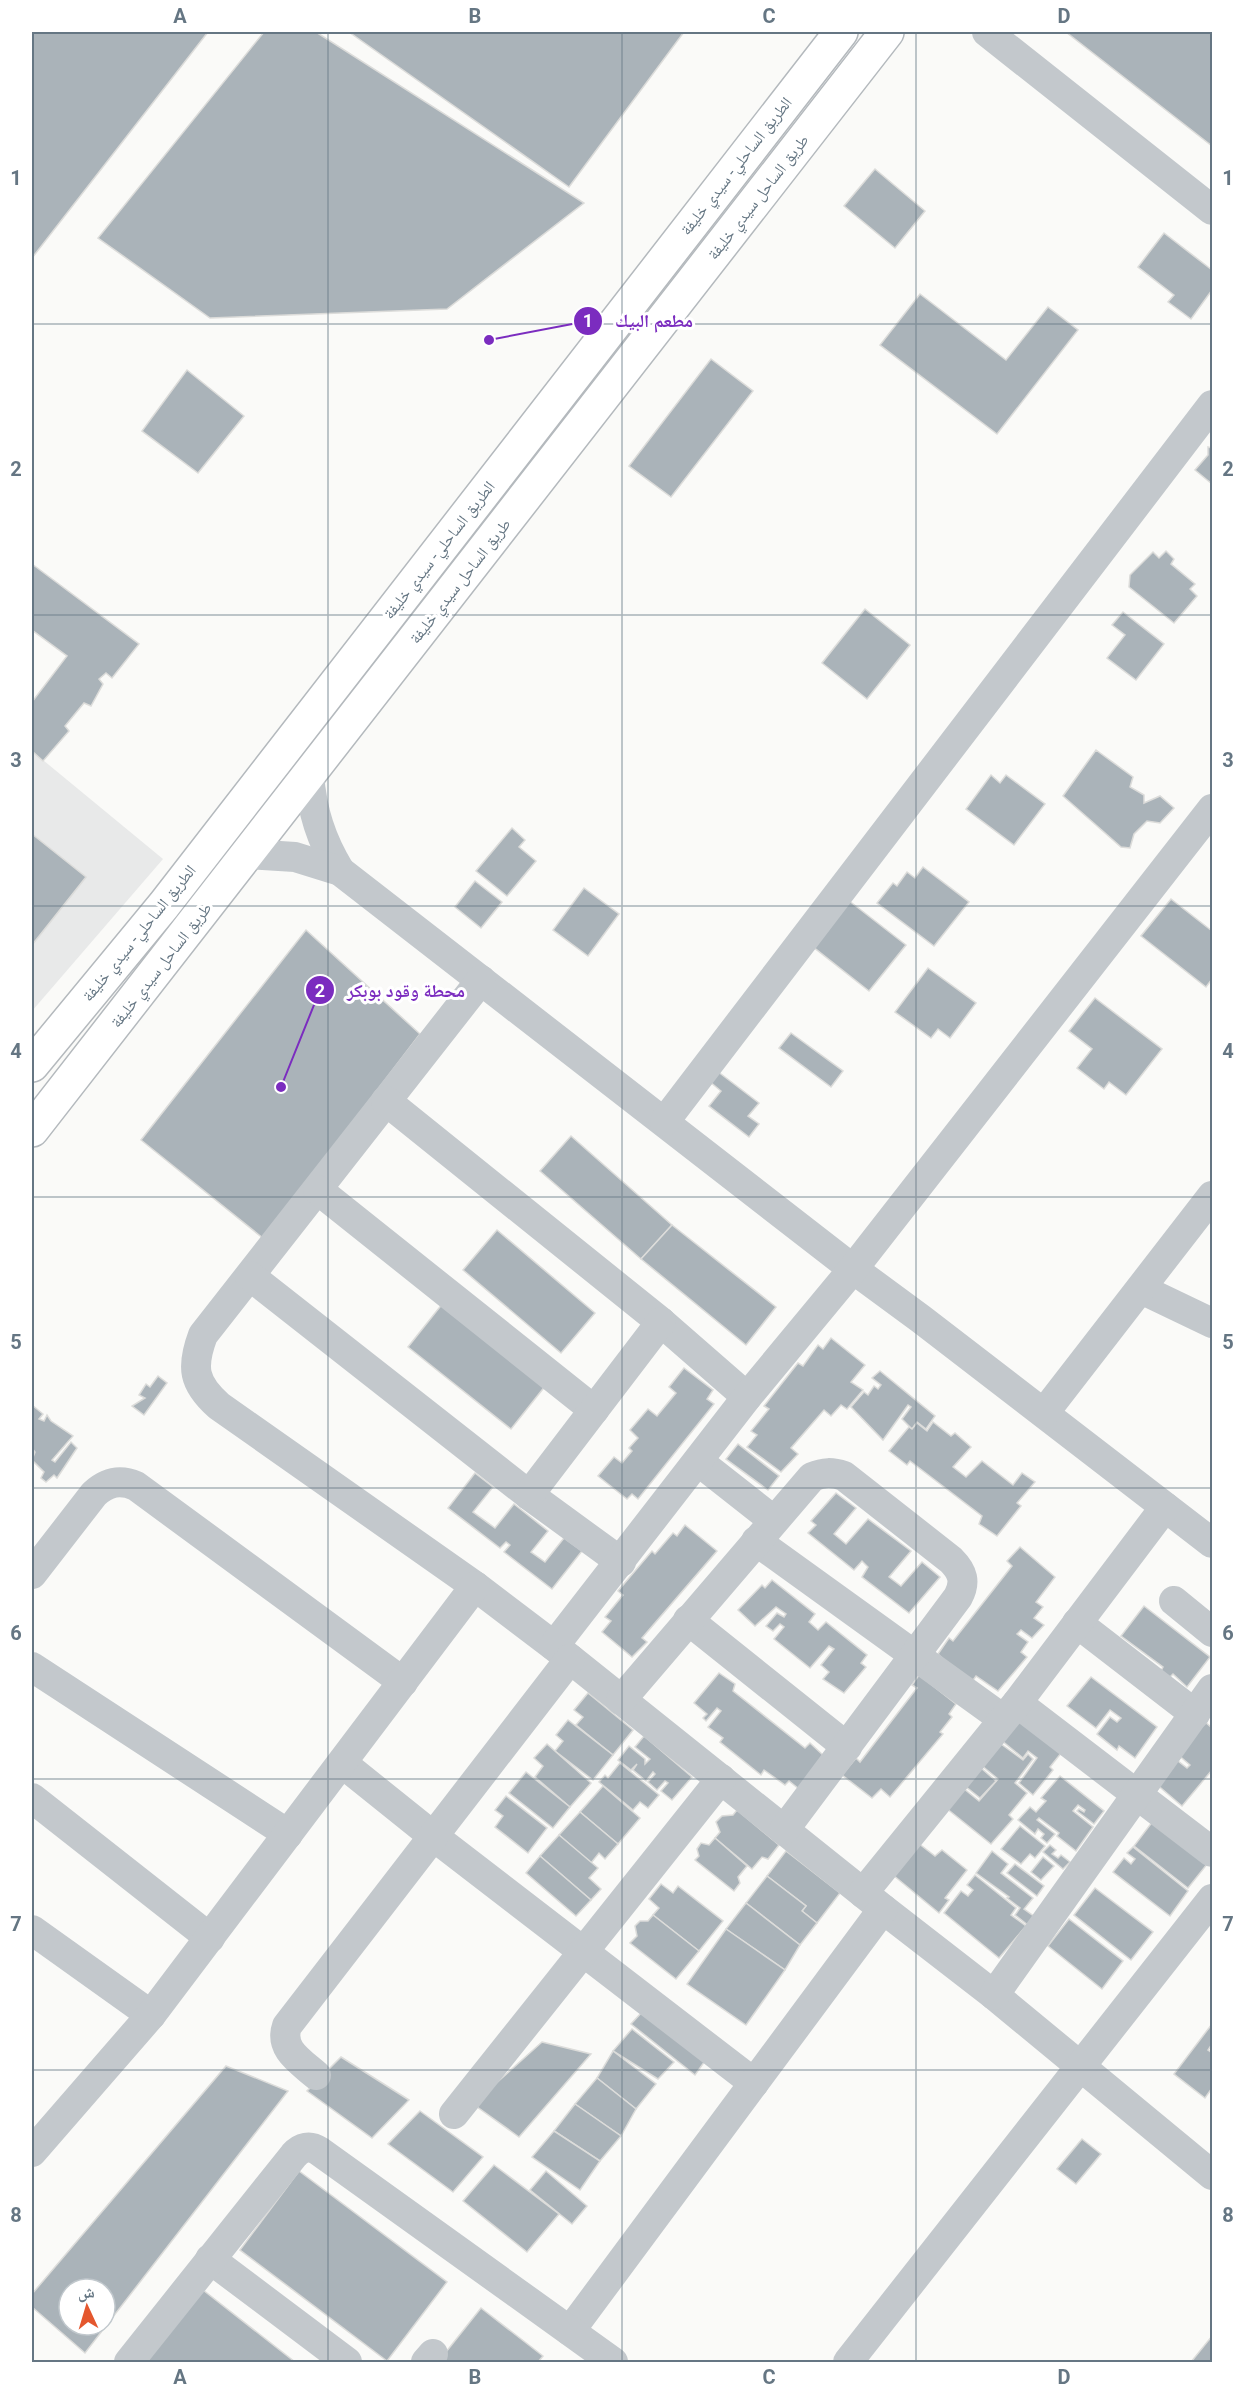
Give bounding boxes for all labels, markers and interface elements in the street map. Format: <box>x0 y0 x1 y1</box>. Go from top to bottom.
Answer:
text: A <box>173 4 187 28</box>
text: B <box>469 4 481 28</box>
text: C <box>762 4 776 28</box>
text: D <box>1058 4 1071 28</box>
street label: الطريق الساحلي- سيدي خليفة <box>676 93 798 241</box>
street label: طريق الساحل سيدي خليفة <box>703 131 815 265</box>
text: 1 <box>10 166 22 190</box>
text: 1 <box>1222 166 1234 190</box>
callout: مطعم البيك <box>573 303 705 339</box>
text: 1 <box>583 310 593 331</box>
text: مطعم البيك <box>615 310 693 333</box>
text: 2 <box>10 457 22 481</box>
text: 2 <box>1222 457 1234 481</box>
street label: الطريق الساحلي- سيدي خليفة <box>379 477 501 625</box>
street label: طريق الساحل سيدي خليفة <box>405 515 517 649</box>
text: 3 <box>10 748 22 772</box>
text: 3 <box>1222 748 1234 772</box>
street label: الطريق الساحلي- سيدي خليفة <box>78 861 202 1007</box>
street label: طريق الساحل سيدي خليفة <box>106 899 218 1033</box>
callout: محطة وقود بوبكر <box>305 972 476 1008</box>
text: 2 <box>315 980 325 1001</box>
text: محطة وقود بوبكر <box>346 980 465 1002</box>
text: 4 <box>10 1039 22 1063</box>
text: 4 <box>1222 1039 1234 1063</box>
text: 5 <box>10 1330 22 1354</box>
text: 5 <box>1222 1330 1234 1354</box>
text: 6 <box>10 1621 22 1645</box>
text: 6 <box>1222 1621 1234 1645</box>
text: 7 <box>10 1912 22 1936</box>
text: 7 <box>1222 1912 1234 1936</box>
text: 8 <box>10 2203 22 2227</box>
text: 8 <box>1222 2203 1234 2227</box>
north arrow <box>57 2277 117 2337</box>
text: ش <box>77 2282 95 2303</box>
text: A <box>173 2365 187 2389</box>
text: B <box>469 2365 481 2389</box>
text: C <box>762 2365 776 2389</box>
text: D <box>1058 2365 1071 2389</box>

